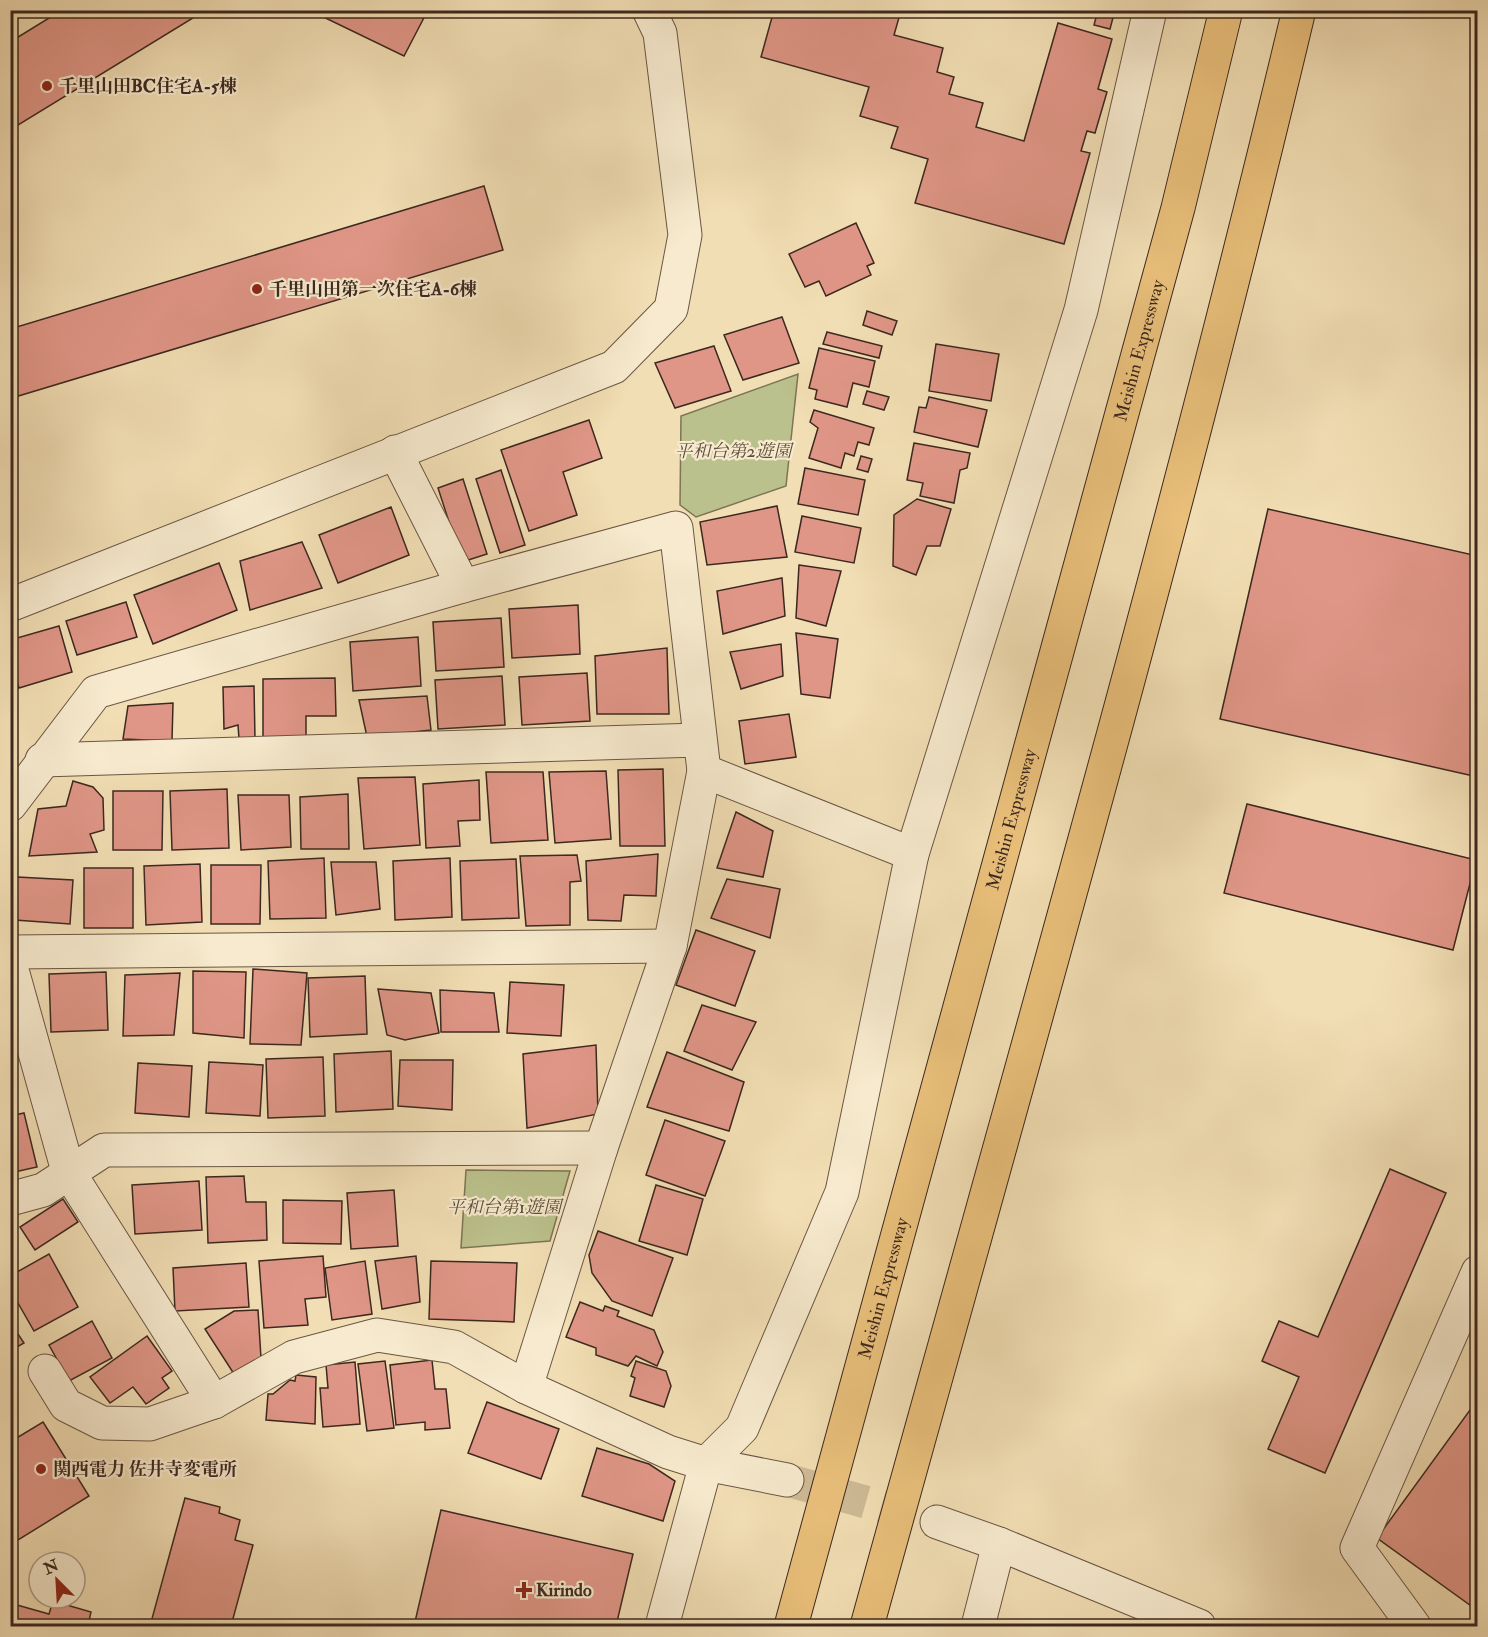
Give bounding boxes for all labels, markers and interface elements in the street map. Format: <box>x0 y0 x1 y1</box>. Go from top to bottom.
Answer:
place label: 千里山田BC住宅A-5棟 <box>59 75 237 98</box>
marker: 千里山田BC住宅A-5棟 <box>40 79 54 93</box>
street label: Meishin Expressway <box>1109 276 1170 424</box>
place label: 千里山田第一次住宅A-6棟 <box>269 278 477 301</box>
marker: 千里山田第一次住宅A-6棟 <box>250 282 264 296</box>
park label: 平和台第2遊園 <box>674 440 795 463</box>
street label: Meishin Expressway <box>981 745 1042 893</box>
park label: 平和台第1遊園 <box>447 1196 564 1219</box>
street label: Meishin Expressway <box>853 1214 914 1362</box>
place label: 関西電力 佐井寺変電所 <box>53 1458 237 1481</box>
marker: 関西電力 佐井寺変電所 <box>34 1462 48 1476</box>
north arrow <box>27 1550 87 1610</box>
text: N <box>40 1555 63 1580</box>
place label: Kirindo <box>536 1579 592 1602</box>
marker: Kirindo <box>517 1583 531 1597</box>

